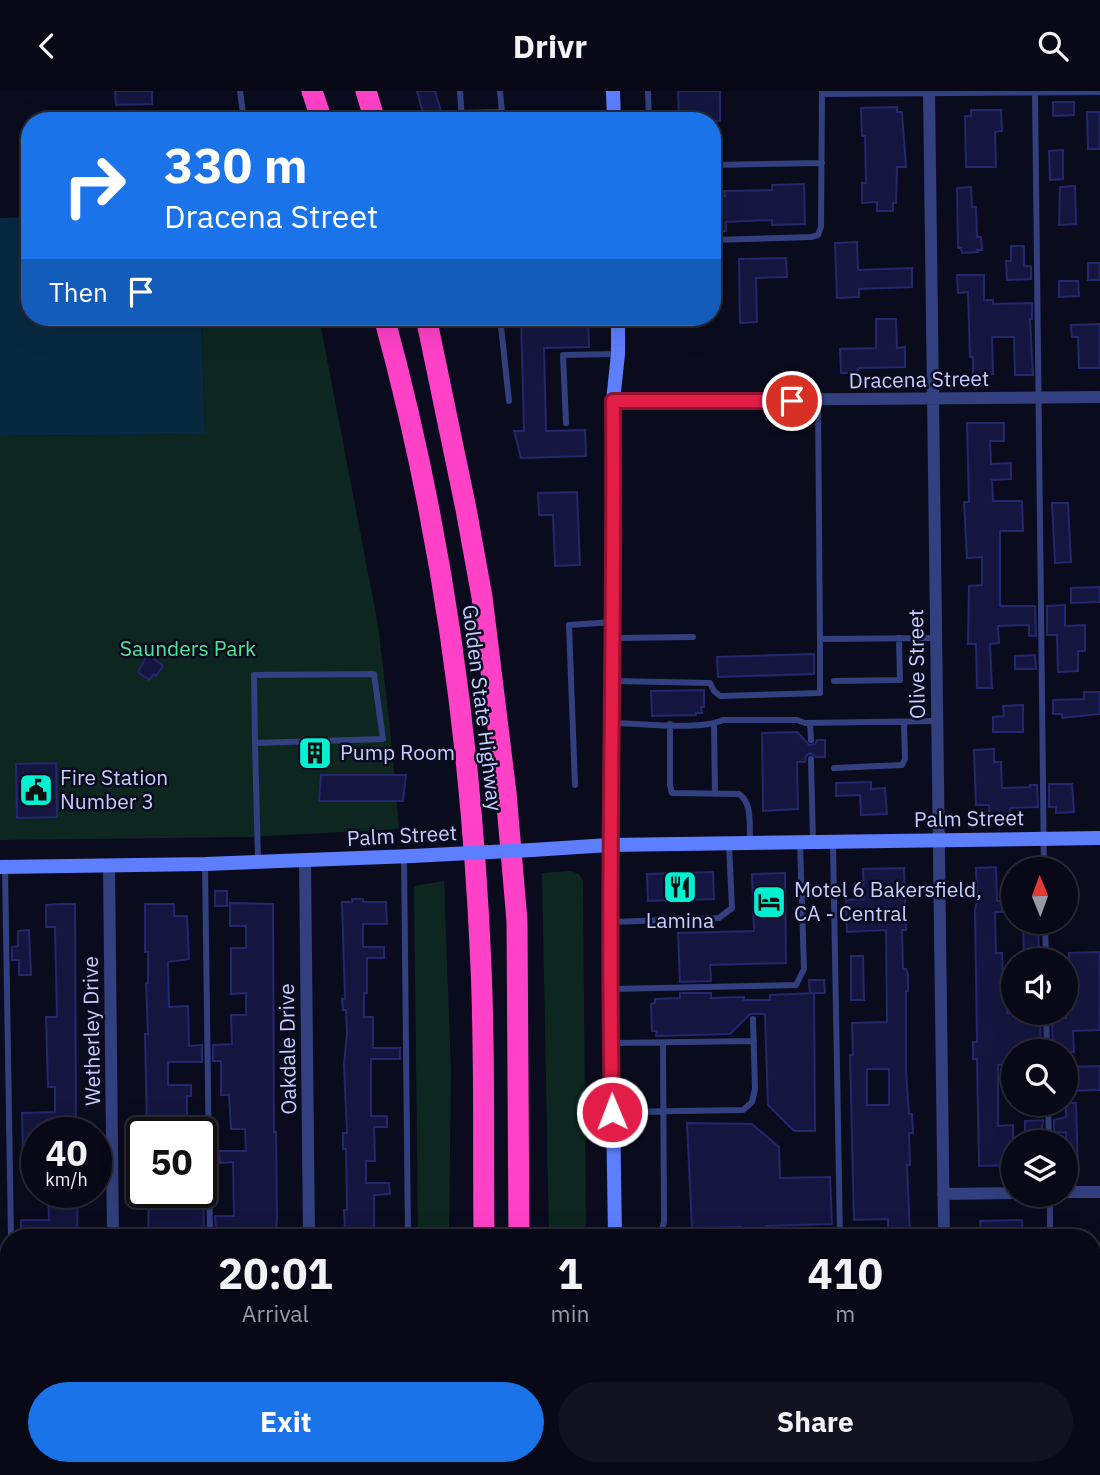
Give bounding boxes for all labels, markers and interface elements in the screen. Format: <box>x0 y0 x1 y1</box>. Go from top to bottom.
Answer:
text: Drivr <box>513 25 587 67</box>
icon: back <box>28 27 66 65</box>
icon: search <box>1034 27 1072 65</box>
text: 330 m <box>164 133 308 196</box>
icon: right <box>49 140 140 231</box>
text: Dracena Street <box>164 195 378 237</box>
icon: arrive <box>122 273 160 311</box>
text: Then <box>49 275 108 309</box>
street label: Dracena Street <box>848 364 990 394</box>
pin <box>762 371 822 431</box>
icon: arrive <box>773 382 811 420</box>
street label: Golden State Highway <box>456 603 510 813</box>
street label: Olive Street <box>901 609 931 719</box>
park label: Saunders Park <box>120 634 256 662</box>
building icon: Pump Room <box>296 734 334 772</box>
place label: Pump Room <box>340 738 455 766</box>
place label: Fire Station Number 3 <box>60 763 168 815</box>
public building icon: Fire Station Number 3 <box>17 771 55 809</box>
street label: Palm Street <box>914 803 1024 833</box>
street label: Palm Street <box>346 818 458 852</box>
north arrow <box>1001 857 1078 935</box>
map controls <box>1001 857 1078 1207</box>
restaurant icon: Lamina <box>661 868 699 906</box>
place label: Motel 6 Bakersfield, CA - Central <box>794 875 982 927</box>
hotel icon: Motel 6 Bakersfield, CA - Central <box>750 883 788 921</box>
place label: Lamina <box>646 906 714 934</box>
button: sound <box>1001 948 1078 1025</box>
street label: Wetherley Drive <box>76 956 106 1106</box>
street label: Oakdale Drive <box>272 983 302 1115</box>
button: search <box>1001 1039 1078 1116</box>
position arrow <box>575 1075 649 1149</box>
speed limit sign: 50 <box>126 1117 217 1208</box>
text: 40 <box>45 1130 88 1176</box>
button: layers <box>1001 1130 1078 1207</box>
text: km/h <box>45 1168 88 1191</box>
text: 20:01 <box>218 1246 333 1301</box>
text: 1 <box>557 1246 583 1301</box>
text: 410 <box>807 1246 883 1301</box>
text: Arrival <box>242 1298 309 1328</box>
text: min <box>551 1298 589 1328</box>
text: m <box>835 1298 855 1328</box>
button: Exit <box>28 1382 544 1462</box>
button: Share <box>558 1382 1073 1462</box>

